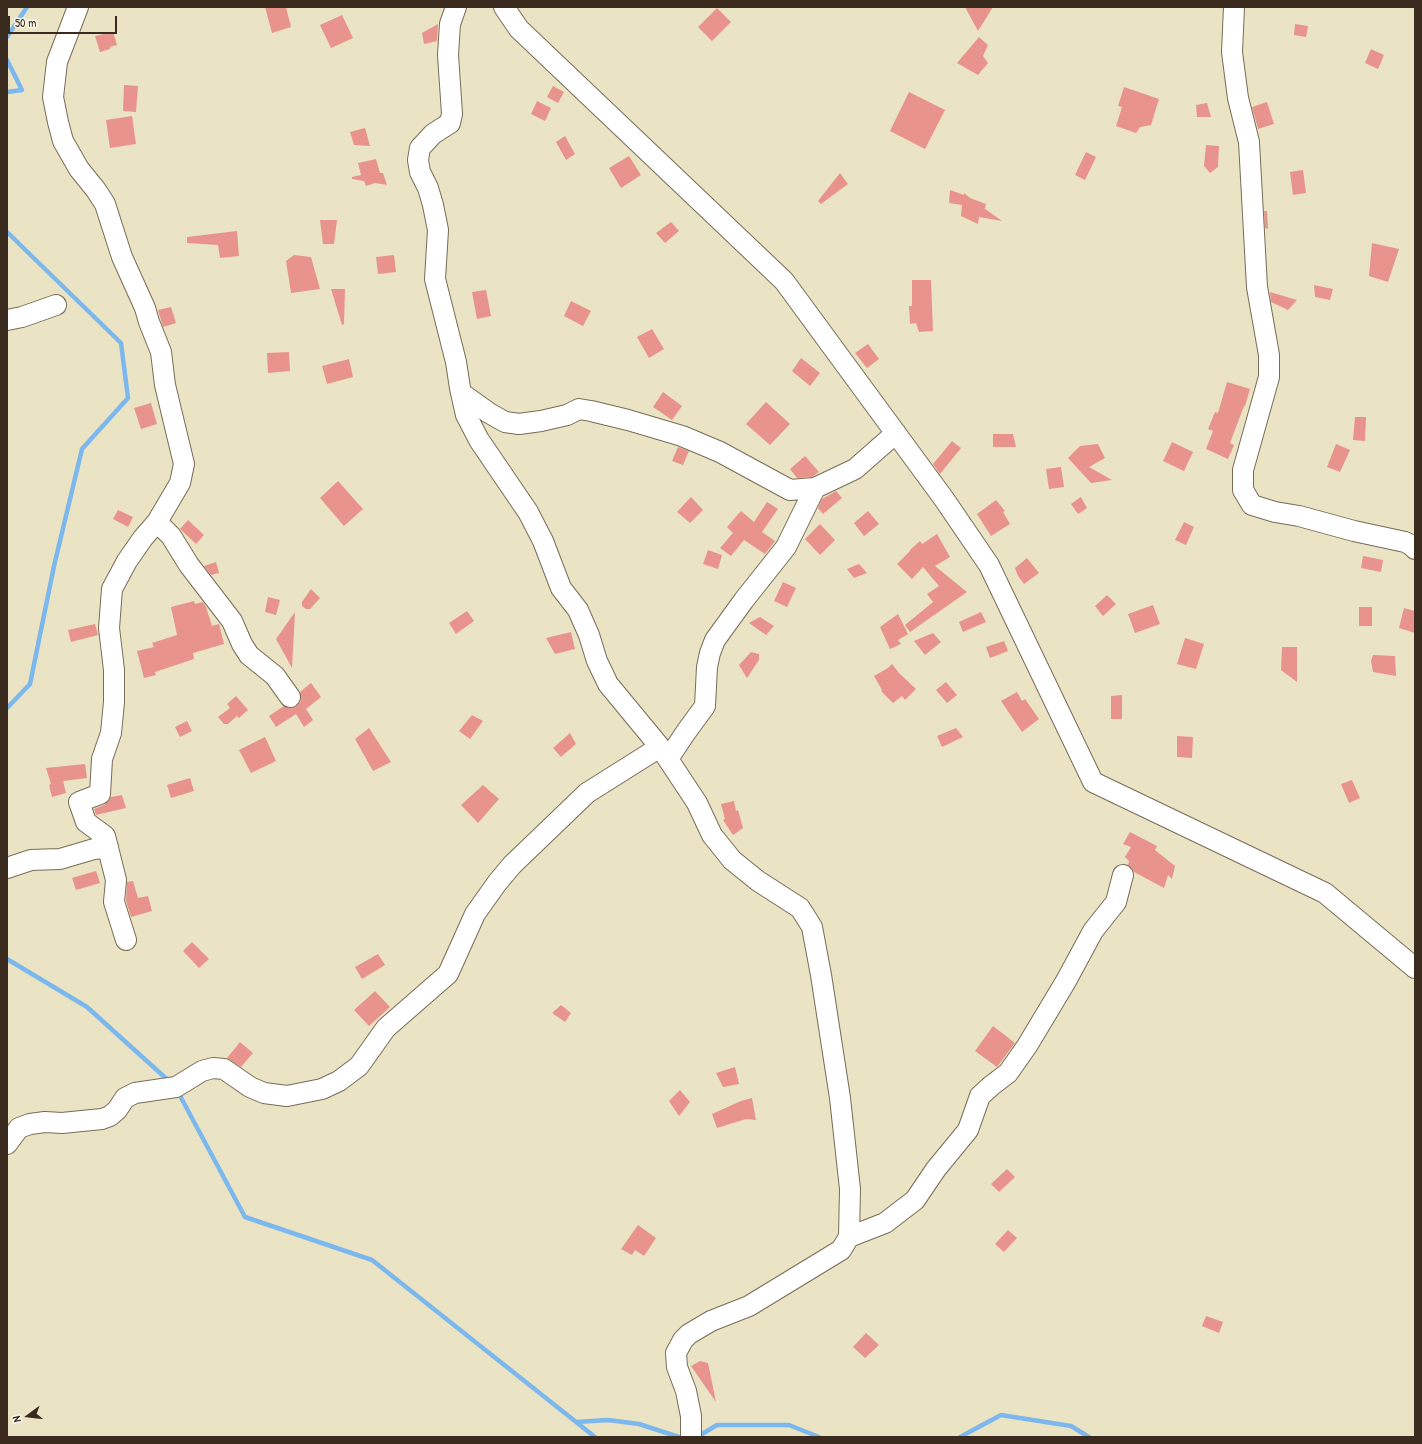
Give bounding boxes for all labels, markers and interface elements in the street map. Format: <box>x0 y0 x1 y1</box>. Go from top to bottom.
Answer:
scale bar <box>10 8 119 34</box>
text: 50 m <box>15 14 36 31</box>
north arrow <box>8 1396 48 1436</box>
text: N <box>9 1414 24 1424</box>

